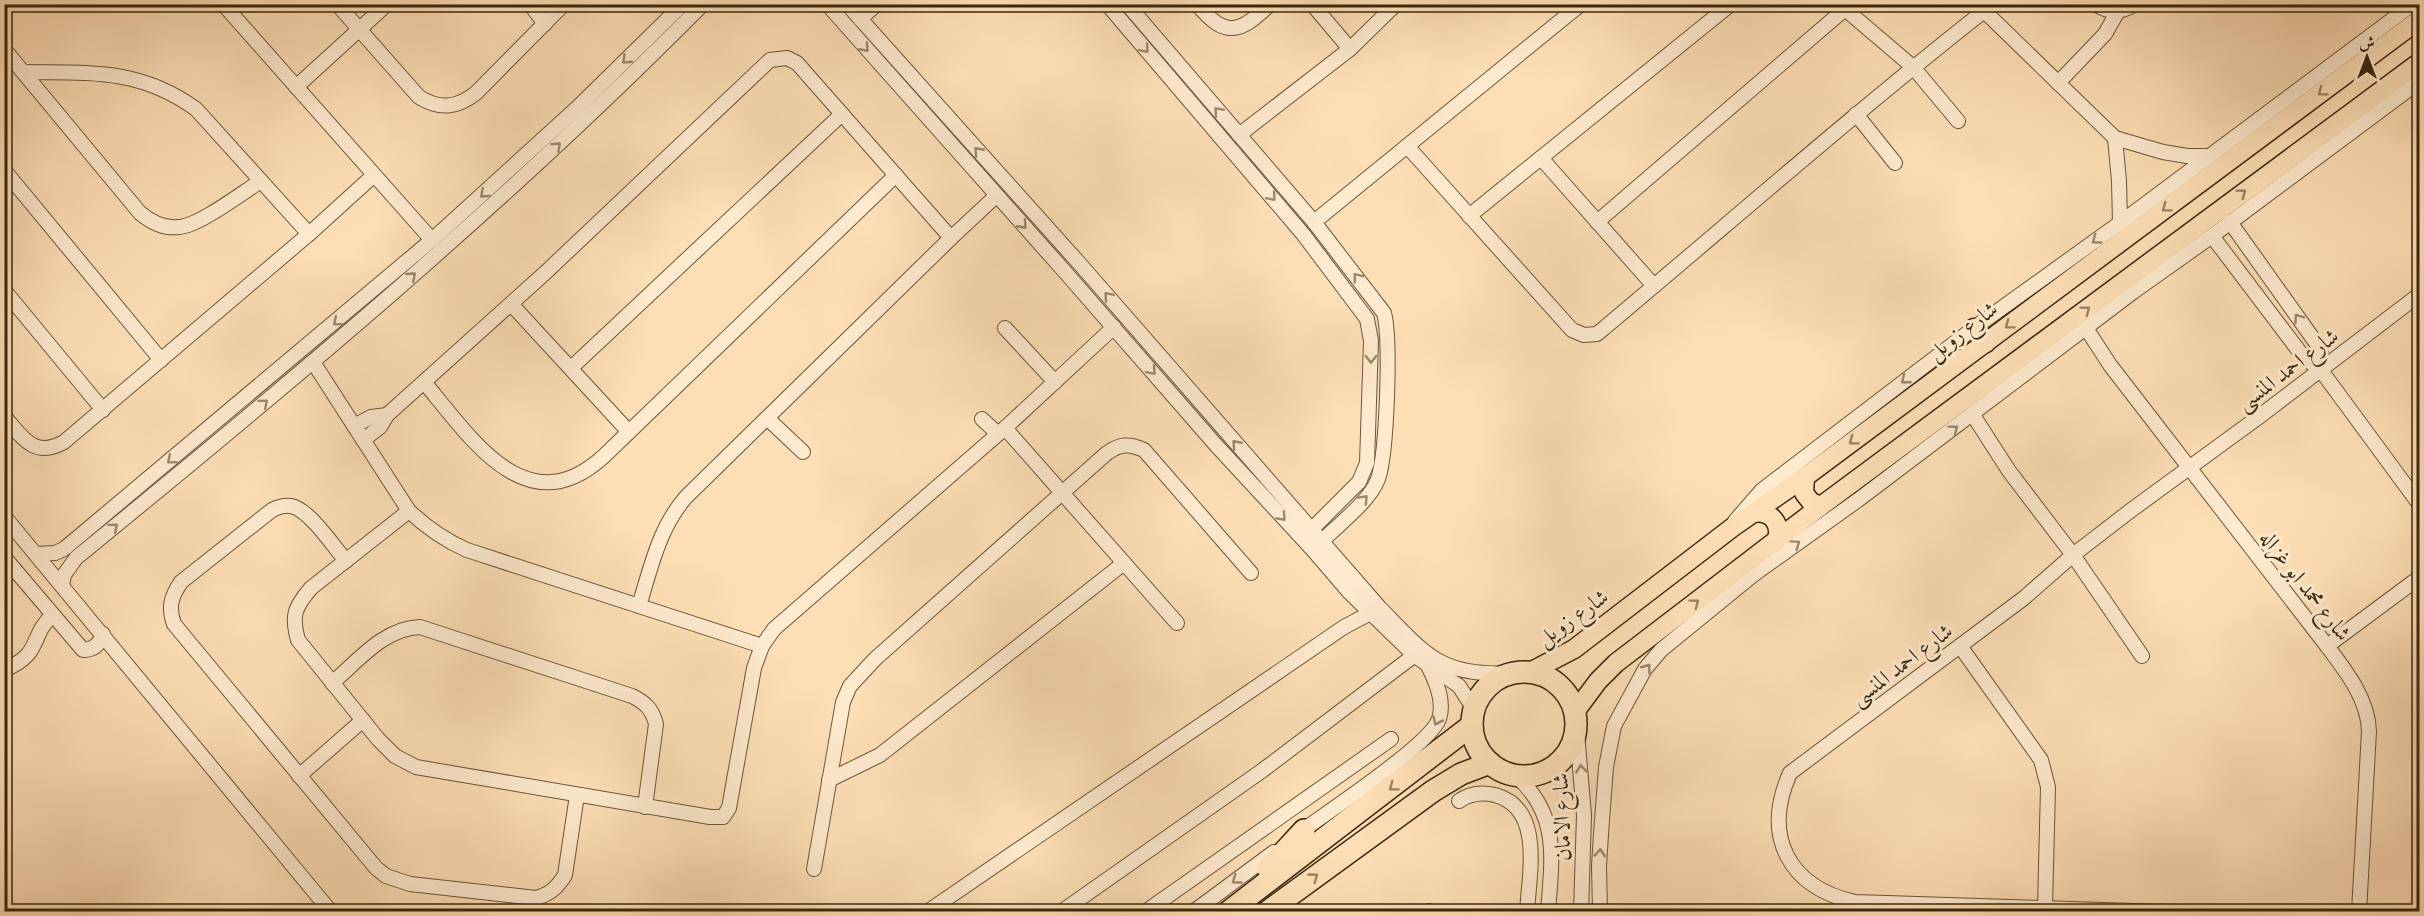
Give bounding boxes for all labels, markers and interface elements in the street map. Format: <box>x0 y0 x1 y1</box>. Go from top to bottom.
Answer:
north arrow <box>2337 27 2397 87</box>
text: ش <box>2359 33 2375 56</box>
one-way arrow <box>858 41 869 52</box>
one-way arrow <box>1138 42 1149 53</box>
one-way arrow <box>623 53 633 64</box>
one-way arrow <box>2318 84 2329 95</box>
one-way arrow <box>1215 107 1226 118</box>
one-way arrow <box>550 142 561 153</box>
one-way arrow <box>974 147 985 157</box>
one-way arrow <box>481 187 491 198</box>
one-way arrow <box>1264 190 1275 201</box>
one-way arrow <box>2236 190 2247 201</box>
one-way arrow <box>2161 201 2172 212</box>
one-way arrow <box>1016 219 1027 229</box>
one-way arrow <box>2092 232 2103 243</box>
one-way arrow <box>405 272 416 283</box>
one-way arrow <box>1353 272 1364 283</box>
one-way arrow <box>1104 292 1115 303</box>
street label: شارع زويل <box>1922 295 2006 370</box>
one-way arrow <box>2079 306 2090 317</box>
one-way arrow <box>333 314 344 325</box>
one-way arrow <box>2294 314 2305 325</box>
one-way arrow <box>2005 317 2016 328</box>
street label: شارع احمد المنسى <box>2231 322 2347 421</box>
one-way arrow <box>1364 354 1377 363</box>
one-way arrow <box>1145 365 1156 375</box>
one-way arrow <box>1901 373 1912 384</box>
one-way arrow <box>257 399 268 410</box>
one-way arrow <box>1947 425 1958 436</box>
one-way arrow <box>1849 434 1860 445</box>
one-way arrow <box>1232 440 1243 450</box>
one-way arrow <box>167 453 178 464</box>
one-way arrow <box>1357 495 1368 506</box>
one-way arrow <box>1275 510 1286 521</box>
one-way arrow <box>107 524 118 535</box>
street label: شارع محمد ابو غزاله <box>2250 525 2357 649</box>
one-way arrow <box>1790 540 1801 551</box>
street label: شارع زويل <box>1531 583 1616 656</box>
one-way arrow <box>1688 599 1699 610</box>
street label: شارع احمد المنسى <box>1845 617 1961 716</box>
one-way arrow <box>1640 663 1651 674</box>
one-way arrow <box>1432 714 1444 725</box>
one-way arrow <box>1575 765 1588 774</box>
street label: شارع الامان <box>1546 772 1582 861</box>
one-way arrow <box>1388 780 1399 791</box>
one-way arrow <box>1593 849 1606 858</box>
one-way arrow <box>1231 873 1242 884</box>
one-way arrow <box>1308 873 1319 884</box>

